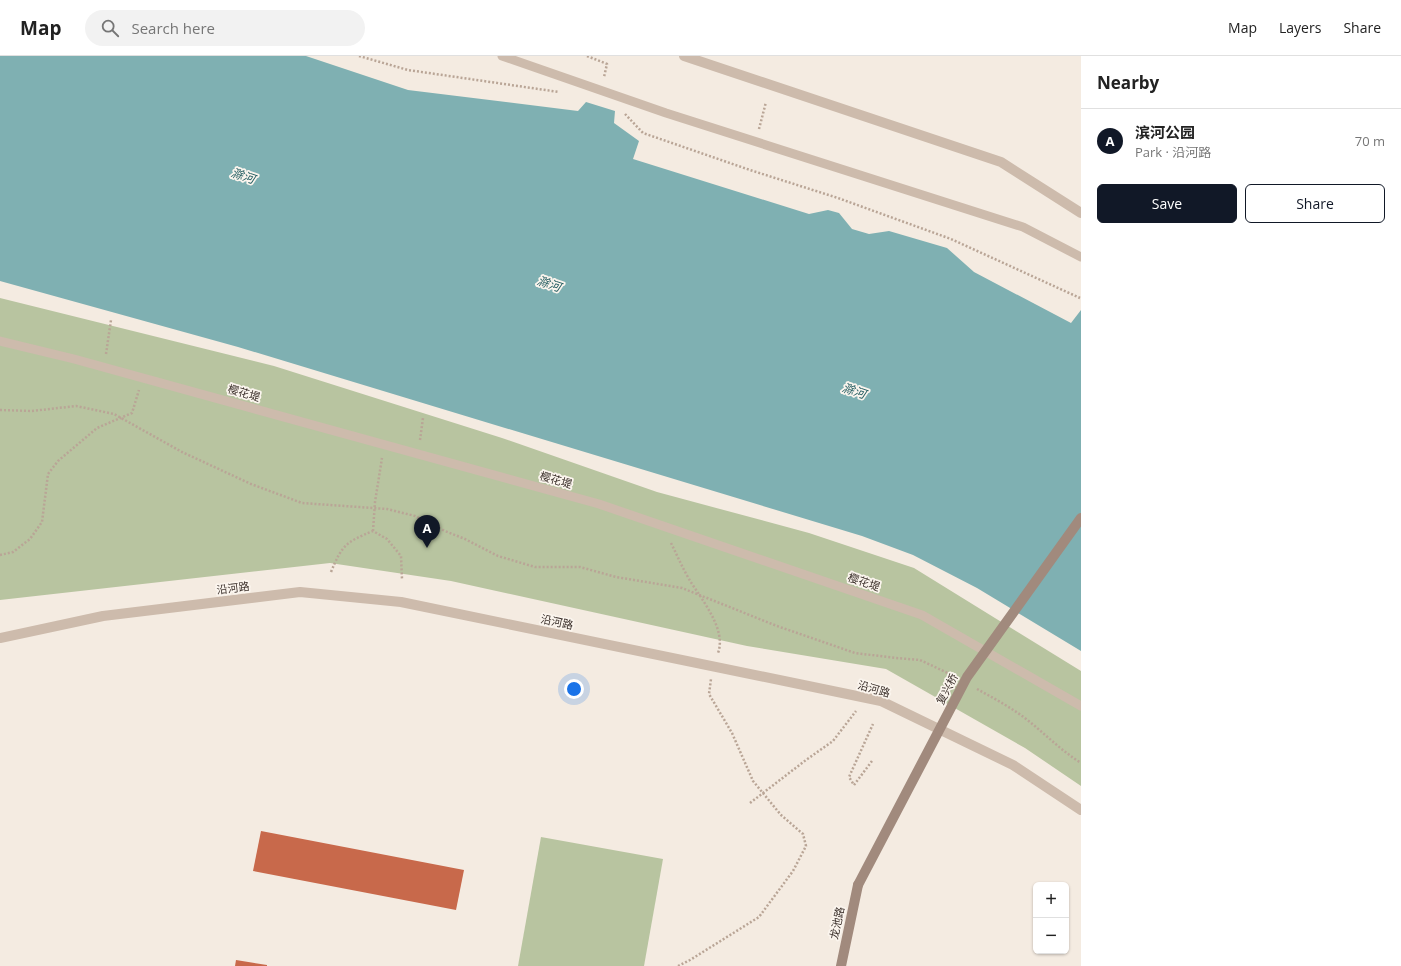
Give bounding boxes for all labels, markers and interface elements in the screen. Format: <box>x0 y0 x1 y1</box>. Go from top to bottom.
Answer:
search box <box>85 10 365 46</box>
text: Map <box>20 15 61 41</box>
icon: search <box>99 17 121 39</box>
text: Search here <box>131 18 215 38</box>
text: Map <box>1228 18 1257 37</box>
text: Layers <box>1279 18 1321 37</box>
text: Share <box>1343 18 1381 37</box>
text: Nearby <box>1097 71 1159 94</box>
text: 滨河公园 <box>1135 122 1195 142</box>
text: A <box>1106 132 1114 150</box>
text: 70 m <box>1355 132 1385 150</box>
text: Park · 沿河路 <box>1135 143 1211 161</box>
water label: 滁河 <box>229 164 259 188</box>
button: Save <box>1097 184 1237 223</box>
button: Share <box>1245 184 1385 223</box>
water label: 滁河 <box>535 272 565 296</box>
water label: 滁河 <box>840 379 870 403</box>
street label: 樱花堤 <box>226 381 262 404</box>
street label: 樱花堤 <box>538 468 574 491</box>
pin: A <box>414 515 440 548</box>
street label: 樱花堤 <box>846 569 882 594</box>
street label: 沿河路 <box>216 578 250 597</box>
street label: 沿河路 <box>539 611 575 632</box>
street label: 复兴桥 <box>932 671 961 707</box>
street label: 沿河路 <box>856 677 892 700</box>
your location <box>564 679 584 699</box>
map controls <box>1033 882 1069 954</box>
button: + <box>1033 882 1069 918</box>
street label: 龙池路 <box>826 905 847 941</box>
button: − <box>1033 918 1069 954</box>

